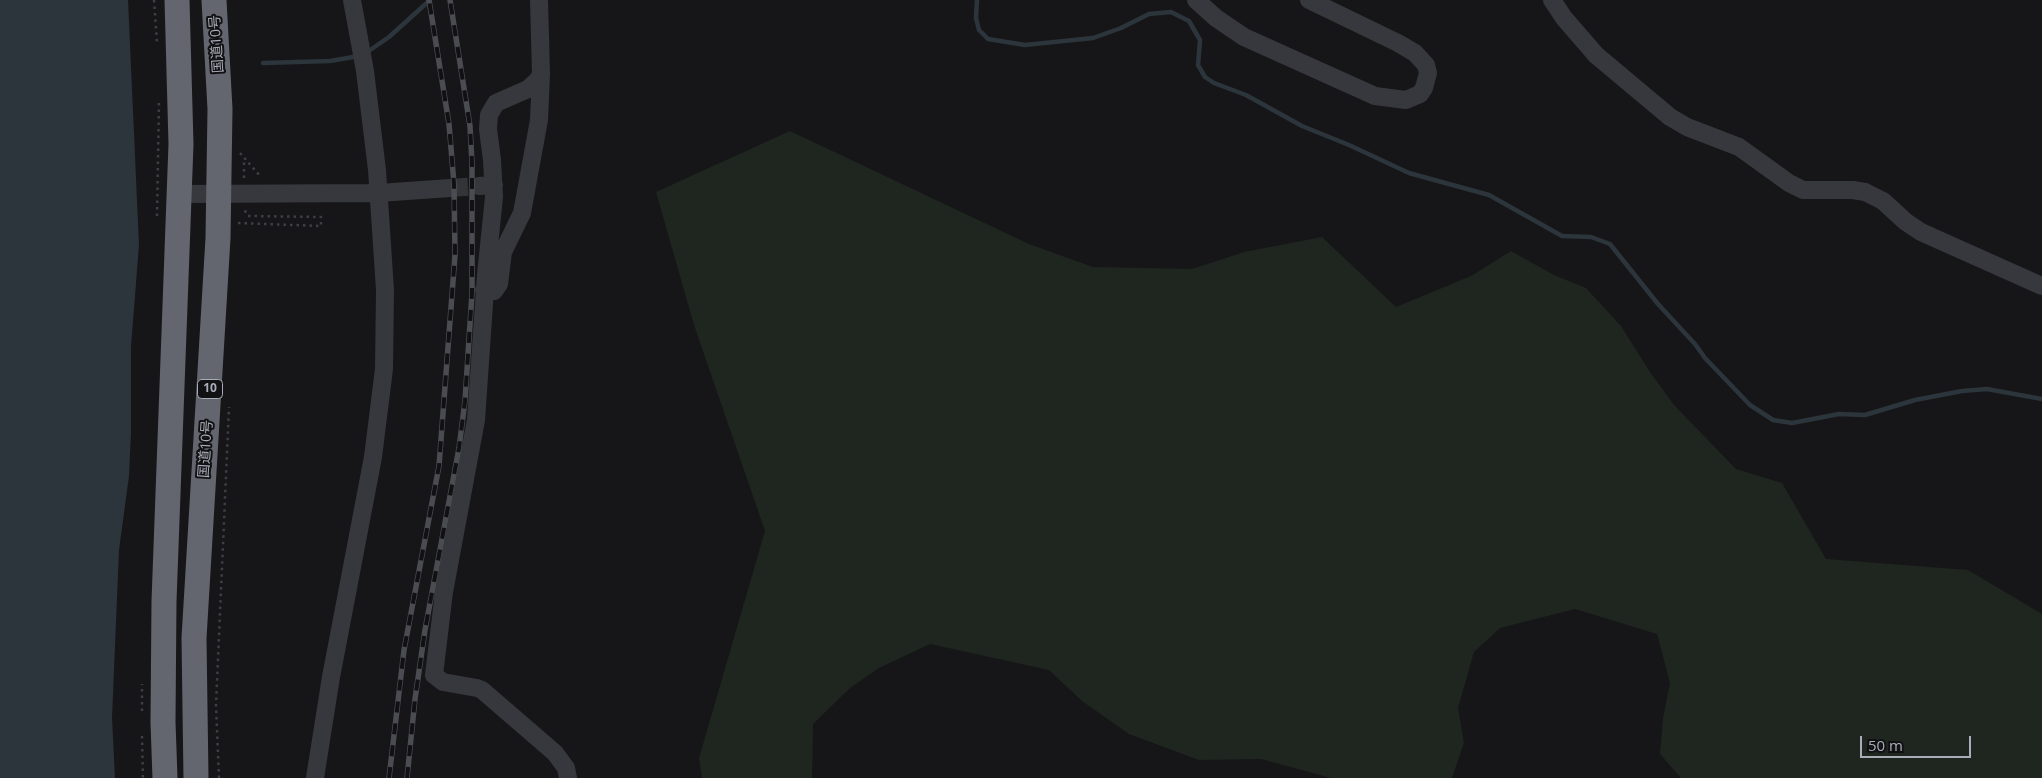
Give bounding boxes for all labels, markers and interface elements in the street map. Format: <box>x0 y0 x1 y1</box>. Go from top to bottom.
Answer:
street label: 国道10号 <box>207 14 227 74</box>
road number: 10 <box>198 379 222 398</box>
street label: 国道10号 <box>196 419 216 479</box>
scale bar <box>1862 726 1973 758</box>
text: 50 m <box>1868 735 1903 755</box>

